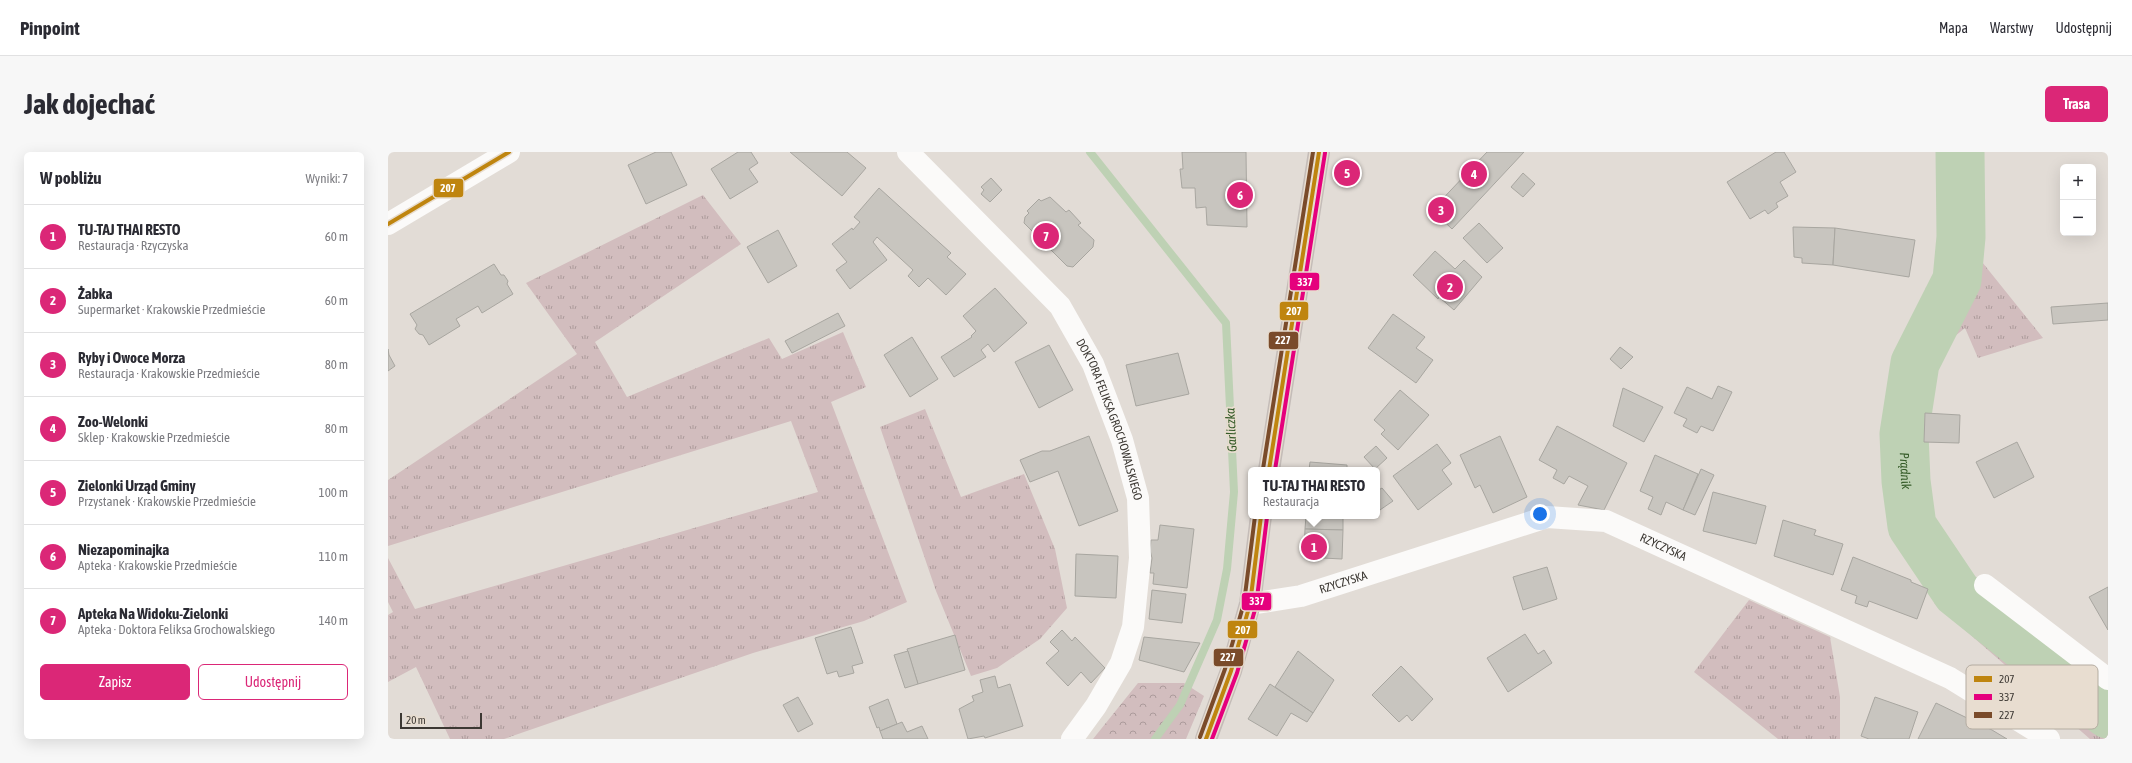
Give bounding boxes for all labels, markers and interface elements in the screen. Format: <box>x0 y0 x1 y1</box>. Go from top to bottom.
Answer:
text: Pinpoint <box>20 17 80 39</box>
text: Mapa <box>1939 20 1968 36</box>
text: Warstwy <box>1990 20 2033 36</box>
text: Udostępnij <box>2055 20 2112 36</box>
button: Trasa <box>2045 86 2108 122</box>
text: Jak dojechać <box>24 88 155 120</box>
pin: 5 <box>1334 158 1360 188</box>
pin: 4 <box>1461 159 1487 189</box>
map controls <box>2060 164 2096 236</box>
button: + <box>2060 164 2096 200</box>
text: W pobliżu <box>40 168 102 188</box>
text: Wyniki: 7 <box>305 171 348 186</box>
line badge: 207 <box>433 178 464 198</box>
pin: 6 <box>1227 180 1253 210</box>
text: 207 <box>440 182 456 194</box>
pin: 3 <box>1428 195 1454 225</box>
button: − <box>2060 200 2096 236</box>
text: TU-TAJ THAI RESTO <box>78 221 180 238</box>
pin: 7 <box>1033 221 1059 251</box>
text: 1 <box>50 229 56 244</box>
text: 60 m <box>325 229 348 244</box>
text: Restauracja · Rzyczyska <box>78 238 188 253</box>
line badge: 337 <box>1289 272 1320 291</box>
pin: 2 <box>1437 272 1463 302</box>
text: 337 <box>1297 276 1313 288</box>
text: Żabka <box>78 285 112 302</box>
text: 2 <box>50 293 56 308</box>
text: 60 m <box>325 293 348 308</box>
line badge: 207 <box>1279 301 1309 321</box>
text: Supermarket · Krakowskie Przedmieście <box>78 302 265 317</box>
text: 207 <box>1286 305 1302 317</box>
line badge: 227 <box>1268 331 1299 350</box>
text: 227 <box>1275 334 1291 346</box>
street label: DOKTORA FELIKSA GROCHOWALSKIEGO <box>1073 336 1145 502</box>
text: Ryby i Owoce Morza <box>78 349 185 366</box>
text: 3 <box>50 357 56 372</box>
text: 80 m <box>325 357 348 372</box>
text: Restauracja · Krakowskie Przedmieście <box>78 366 260 381</box>
water label: Garliczka <box>1222 408 1240 452</box>
text: Zoo-Welonki <box>78 413 148 430</box>
text: 4 <box>50 421 56 436</box>
text: 80 m <box>325 421 348 436</box>
text: Sklep · Krakowskie Przedmieście <box>78 430 230 445</box>
water label: Prądnik <box>1897 452 1915 491</box>
popup <box>1248 467 1380 519</box>
text: Zielonki Urząd Gminy <box>78 477 196 494</box>
text: TU-TAJ THAI RESTO <box>1263 477 1365 494</box>
text: 5 <box>50 485 56 500</box>
text: 100 m <box>319 485 348 500</box>
text: Przystanek · Krakowskie Przedmieście <box>78 494 256 509</box>
text: Restauracja <box>1263 494 1319 509</box>
your location <box>1530 504 1550 524</box>
street label: RZYCZYSKA <box>1638 530 1689 564</box>
pin: 1 <box>1301 532 1327 562</box>
text: Niezapominajka <box>78 541 169 558</box>
text: 6 <box>50 549 56 564</box>
text: 110 m <box>319 549 348 564</box>
text: Apteka · Krakowskie Przedmieście <box>78 558 237 573</box>
street label: RZYCZYSKA <box>1318 568 1369 597</box>
line badge: 337 <box>1241 592 1272 611</box>
text: 337 <box>1249 595 1265 607</box>
text: Apteka Na Widoku-Zielonki <box>78 605 228 622</box>
text: 7 <box>50 613 56 628</box>
text: 140 m <box>319 613 348 628</box>
line badge: 207 <box>1227 620 1258 639</box>
text: Apteka · Doktora Feliksa Grochowalskiego <box>78 622 275 637</box>
text: 207 <box>1235 624 1251 636</box>
line badge: 227 <box>1213 648 1244 667</box>
text: 227 <box>1220 651 1236 663</box>
button: Zapisz <box>40 664 190 700</box>
button: Udostępnij <box>198 664 348 700</box>
legend <box>1966 665 2098 729</box>
text: 207 <box>1999 673 2015 685</box>
text: 337 <box>1999 691 2015 703</box>
text: 227 <box>1999 709 2015 721</box>
scale bar <box>400 711 482 730</box>
text: 20 m <box>406 714 426 726</box>

